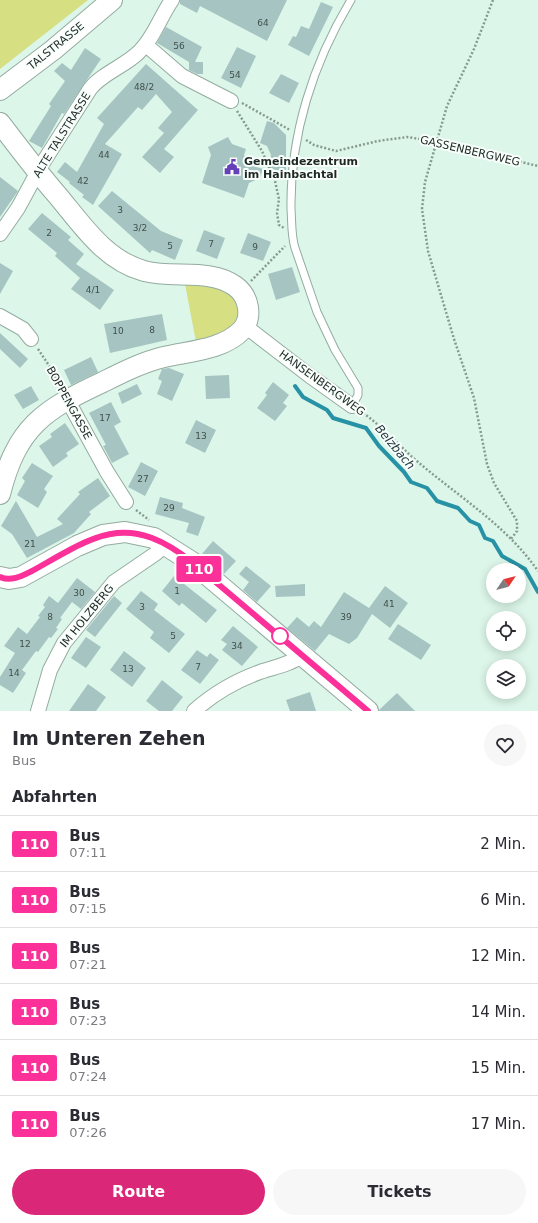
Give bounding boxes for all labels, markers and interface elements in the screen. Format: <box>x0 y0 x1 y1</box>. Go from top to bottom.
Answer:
house number: 64 <box>257 18 269 28</box>
street label: TALSTRASSE <box>24 19 87 73</box>
house number: 56 <box>173 41 185 51</box>
house number: 54 <box>229 70 241 80</box>
house number: 48/2 <box>134 82 154 92</box>
street label: ALTE TALSTRASSE <box>30 90 94 180</box>
street label: GASSENBERGWEG <box>419 133 521 169</box>
house number: 44 <box>98 150 110 160</box>
place label: Gemeindezentrum im Hainbachtal <box>244 155 358 181</box>
public building icon: Gemeindezentrum im Hainbachtal <box>223 158 241 176</box>
house number: 42 <box>77 176 89 186</box>
house number: 3 <box>117 205 123 215</box>
house number: 3/2 <box>133 223 147 233</box>
house number: 2 <box>46 228 52 238</box>
house number: 7 <box>208 239 214 249</box>
house number: 5 <box>167 241 173 251</box>
house number: 9 <box>252 242 258 252</box>
house number: 4/1 <box>86 285 100 295</box>
house number: 8 <box>149 325 155 335</box>
house number: 10 <box>112 326 124 336</box>
street label: HANSENBERGWEG <box>276 347 368 419</box>
street label: BOPPENGASSE <box>44 364 94 442</box>
house number: 17 <box>99 413 111 423</box>
water label: Belzbach <box>372 422 418 472</box>
house number: 13 <box>195 431 207 441</box>
house number: 27 <box>137 474 149 484</box>
house number: 29 <box>163 503 175 513</box>
house number: 21 <box>24 539 36 549</box>
line badge: 110 <box>176 556 222 582</box>
text: 110 <box>184 561 214 577</box>
north arrow <box>486 563 526 603</box>
map controls <box>486 563 526 699</box>
street label: IM HOLZBERG <box>58 582 116 650</box>
house number: 1 <box>174 586 180 596</box>
house number: 30 <box>73 588 85 598</box>
house number: 41 <box>383 599 395 609</box>
house number: 3 <box>139 602 145 612</box>
button: locate <box>486 611 526 651</box>
house number: 8 <box>47 612 53 622</box>
house number: 39 <box>340 612 352 622</box>
unlabelled marker <box>271 627 289 645</box>
house number: 5 <box>170 631 176 641</box>
house number: 12 <box>19 639 31 649</box>
house number: 34 <box>231 641 243 651</box>
button: layers <box>486 659 526 699</box>
house number: 7 <box>195 662 201 672</box>
house number: 13 <box>122 664 134 674</box>
house number: 14 <box>8 668 20 678</box>
button: heart <box>484 724 526 766</box>
text: Im Unteren Zehen <box>12 727 205 749</box>
text: Bus <box>12 753 36 768</box>
text: Abfahrten <box>12 788 97 806</box>
text: Bus <box>69 827 100 845</box>
text: 2 Min. <box>480 835 526 853</box>
text: 110 <box>20 836 49 852</box>
text: 07:11 <box>69 845 107 860</box>
text: Bus <box>69 883 100 901</box>
text: 6 Min. <box>480 891 526 909</box>
text: 110 <box>20 892 49 908</box>
text: 07:15 <box>69 901 107 916</box>
text: Bus <box>69 939 100 957</box>
text: 12 Min. <box>471 947 526 965</box>
text: 110 <box>20 948 49 964</box>
text: 07:21 <box>69 957 107 972</box>
text: Bus <box>69 995 100 1013</box>
text: 14 Min. <box>471 1003 526 1021</box>
text: 110 <box>20 1004 49 1020</box>
text: 07:23 <box>69 1013 107 1028</box>
text: Bus <box>69 1051 100 1069</box>
text: 15 Min. <box>471 1059 526 1077</box>
text: 110 <box>20 1060 49 1076</box>
text: 07:24 <box>69 1069 107 1084</box>
text: Bus <box>69 1107 100 1125</box>
text: 17 Min. <box>471 1115 526 1133</box>
text: 110 <box>20 1116 49 1132</box>
text: 07:26 <box>69 1125 107 1140</box>
button: Route <box>12 1169 265 1215</box>
button: Tickets <box>273 1169 526 1215</box>

